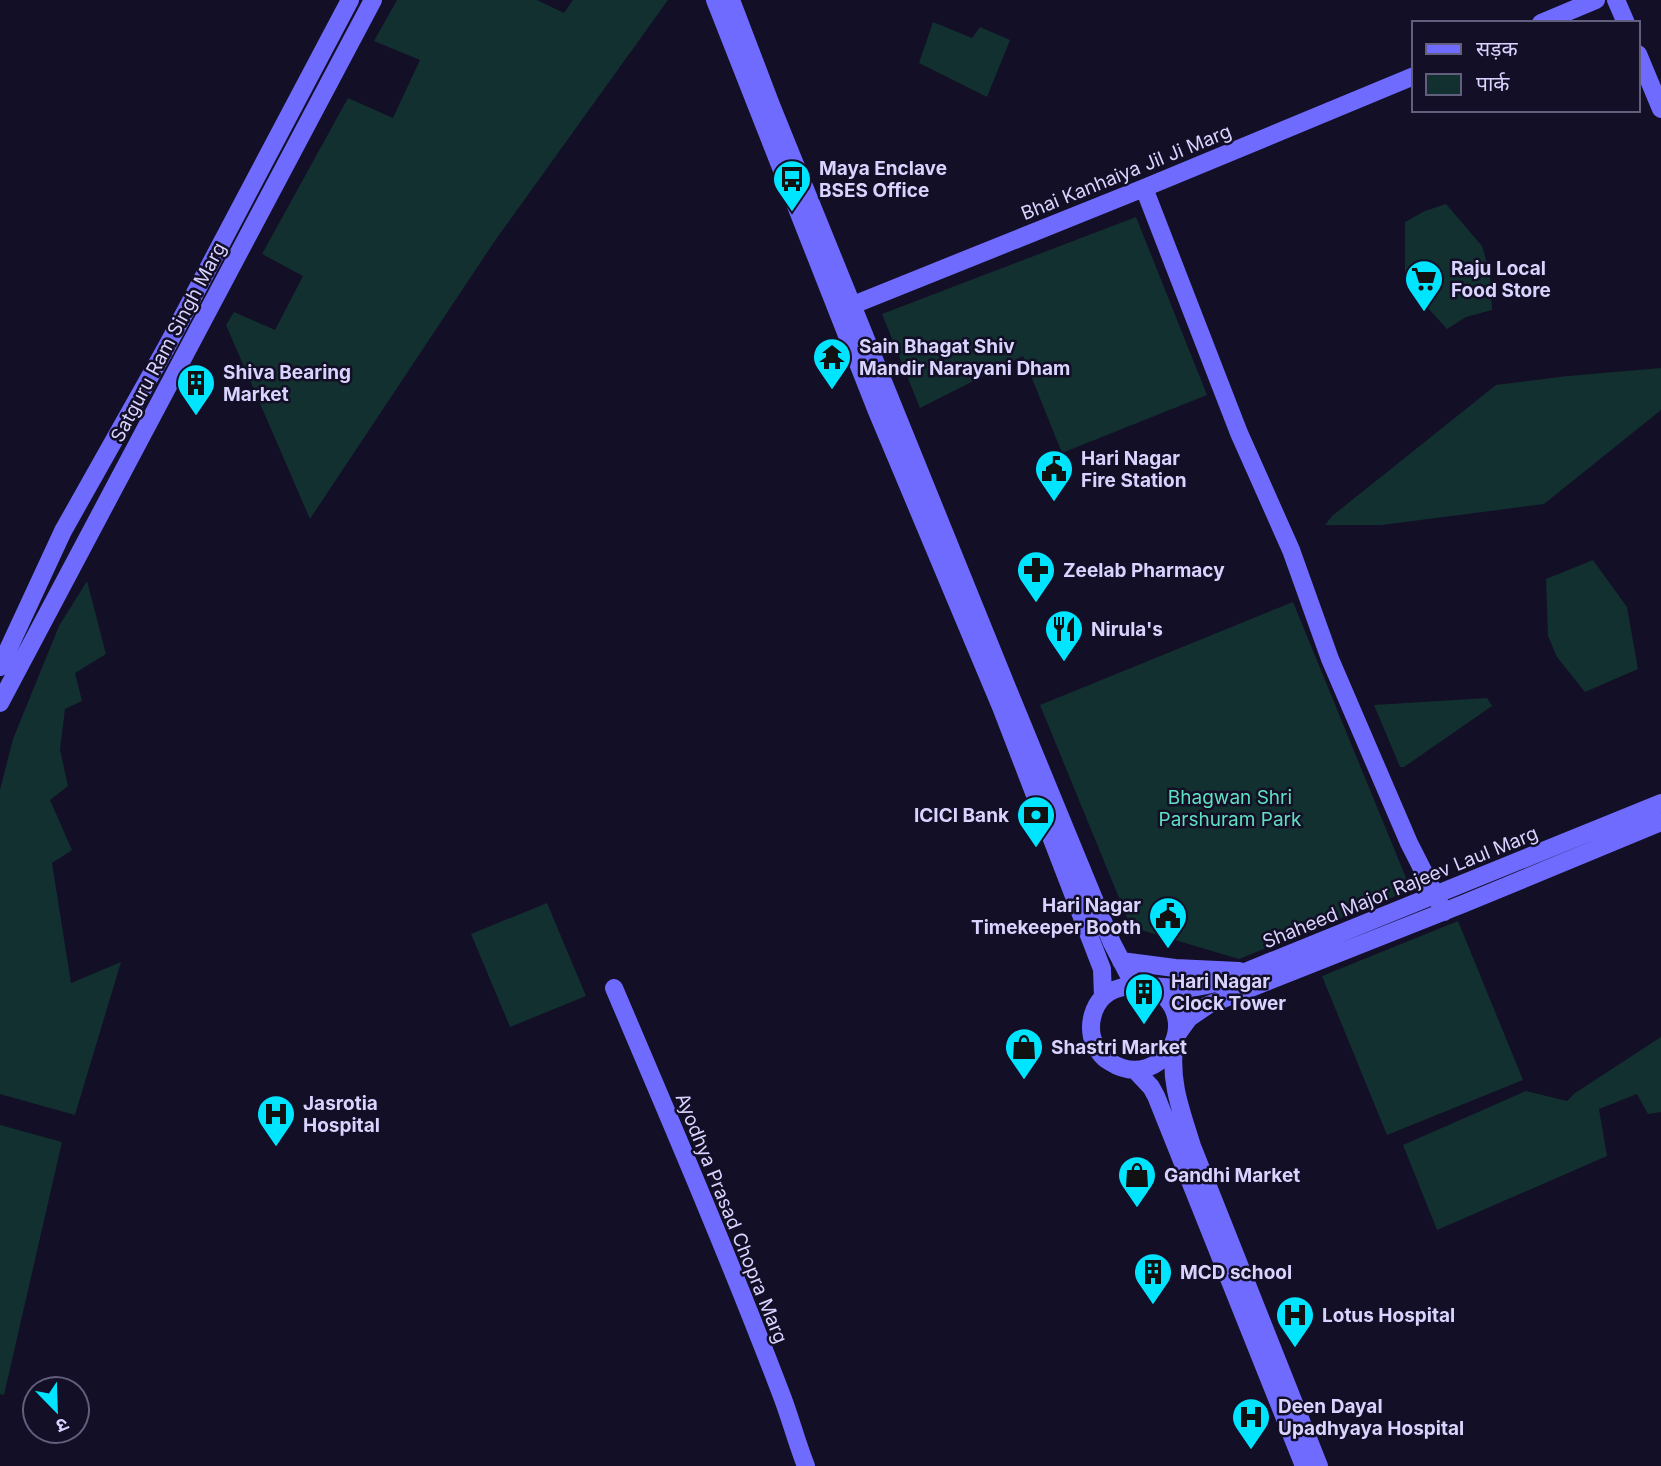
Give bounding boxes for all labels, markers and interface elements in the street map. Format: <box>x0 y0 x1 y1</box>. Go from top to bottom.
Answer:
legend <box>1412 21 1640 112</box>
text: सड़क <box>1476 36 1518 61</box>
text: पार्क <box>1476 71 1510 96</box>
street label: Bhai Kanhaiya Jil Ji Marg <box>1018 120 1235 225</box>
place label: Maya Enclave BSES Office <box>819 157 947 202</box>
bus stop icon: Maya Enclave BSES Office <box>771 158 813 213</box>
street label: Satguru Ram Singh Marg <box>106 238 231 446</box>
place label: Raju Local Food Store <box>1451 257 1551 302</box>
supermarket icon: Raju Local Food Store <box>1403 258 1445 313</box>
place label: Sain Bhagat Shiv Mandir Narayani Dham <box>859 335 1070 380</box>
temple icon: Sain Bhagat Shiv Mandir Narayani Dham <box>811 336 853 391</box>
place label: Shiva Bearing Market <box>223 361 351 406</box>
building icon: Shiva Bearing Market <box>175 362 217 417</box>
place label: Hari Nagar Fire Station <box>1081 447 1187 492</box>
public building icon: Hari Nagar Fire Station <box>1033 448 1075 503</box>
pharmacy icon: Zeelab Pharmacy <box>1015 549 1057 604</box>
place label: Zeelab Pharmacy <box>1063 559 1225 582</box>
restaurant icon: Nirula's <box>1043 608 1085 663</box>
place label: Nirula's <box>1091 618 1163 641</box>
park label: Bhagwan Shri Parshuram Park <box>1159 786 1302 831</box>
bank icon: ICICI Bank <box>1015 794 1057 849</box>
place label: ICICI Bank <box>914 804 1009 827</box>
street label: Shaheed Major Rajeev Laul Marg <box>1259 822 1541 953</box>
place label: Hari Nagar Timekeeper Booth <box>971 894 1141 939</box>
public building icon: Hari Nagar Timekeeper Booth <box>1147 895 1189 950</box>
place label: Hari Nagar Clock Tower <box>1171 970 1286 1015</box>
building icon: Hari Nagar Clock Tower <box>1123 971 1165 1026</box>
shop icon: Shastri Market <box>1003 1026 1045 1081</box>
place label: Shastri Market <box>1051 1036 1187 1059</box>
street label: Ayodhya Prasad Chopra Marg <box>671 1090 792 1347</box>
place label: Jasrotia Hospital <box>303 1092 380 1137</box>
hospital icon: Jasrotia Hospital <box>255 1093 297 1148</box>
shop icon: Gandhi Market <box>1116 1154 1158 1209</box>
place label: Gandhi Market <box>1164 1164 1300 1187</box>
building icon: MCD school <box>1132 1251 1174 1306</box>
place label: MCD school <box>1180 1261 1292 1284</box>
hospital icon: Lotus Hospital <box>1274 1294 1316 1349</box>
place label: Lotus Hospital <box>1322 1304 1455 1327</box>
north arrow <box>21 1375 91 1445</box>
place label: Deen Dayal Upadhyaya Hospital <box>1278 1395 1464 1440</box>
hospital icon: Deen Dayal Upadhyaya Hospital <box>1230 1396 1272 1451</box>
text: उ <box>52 1412 72 1438</box>

